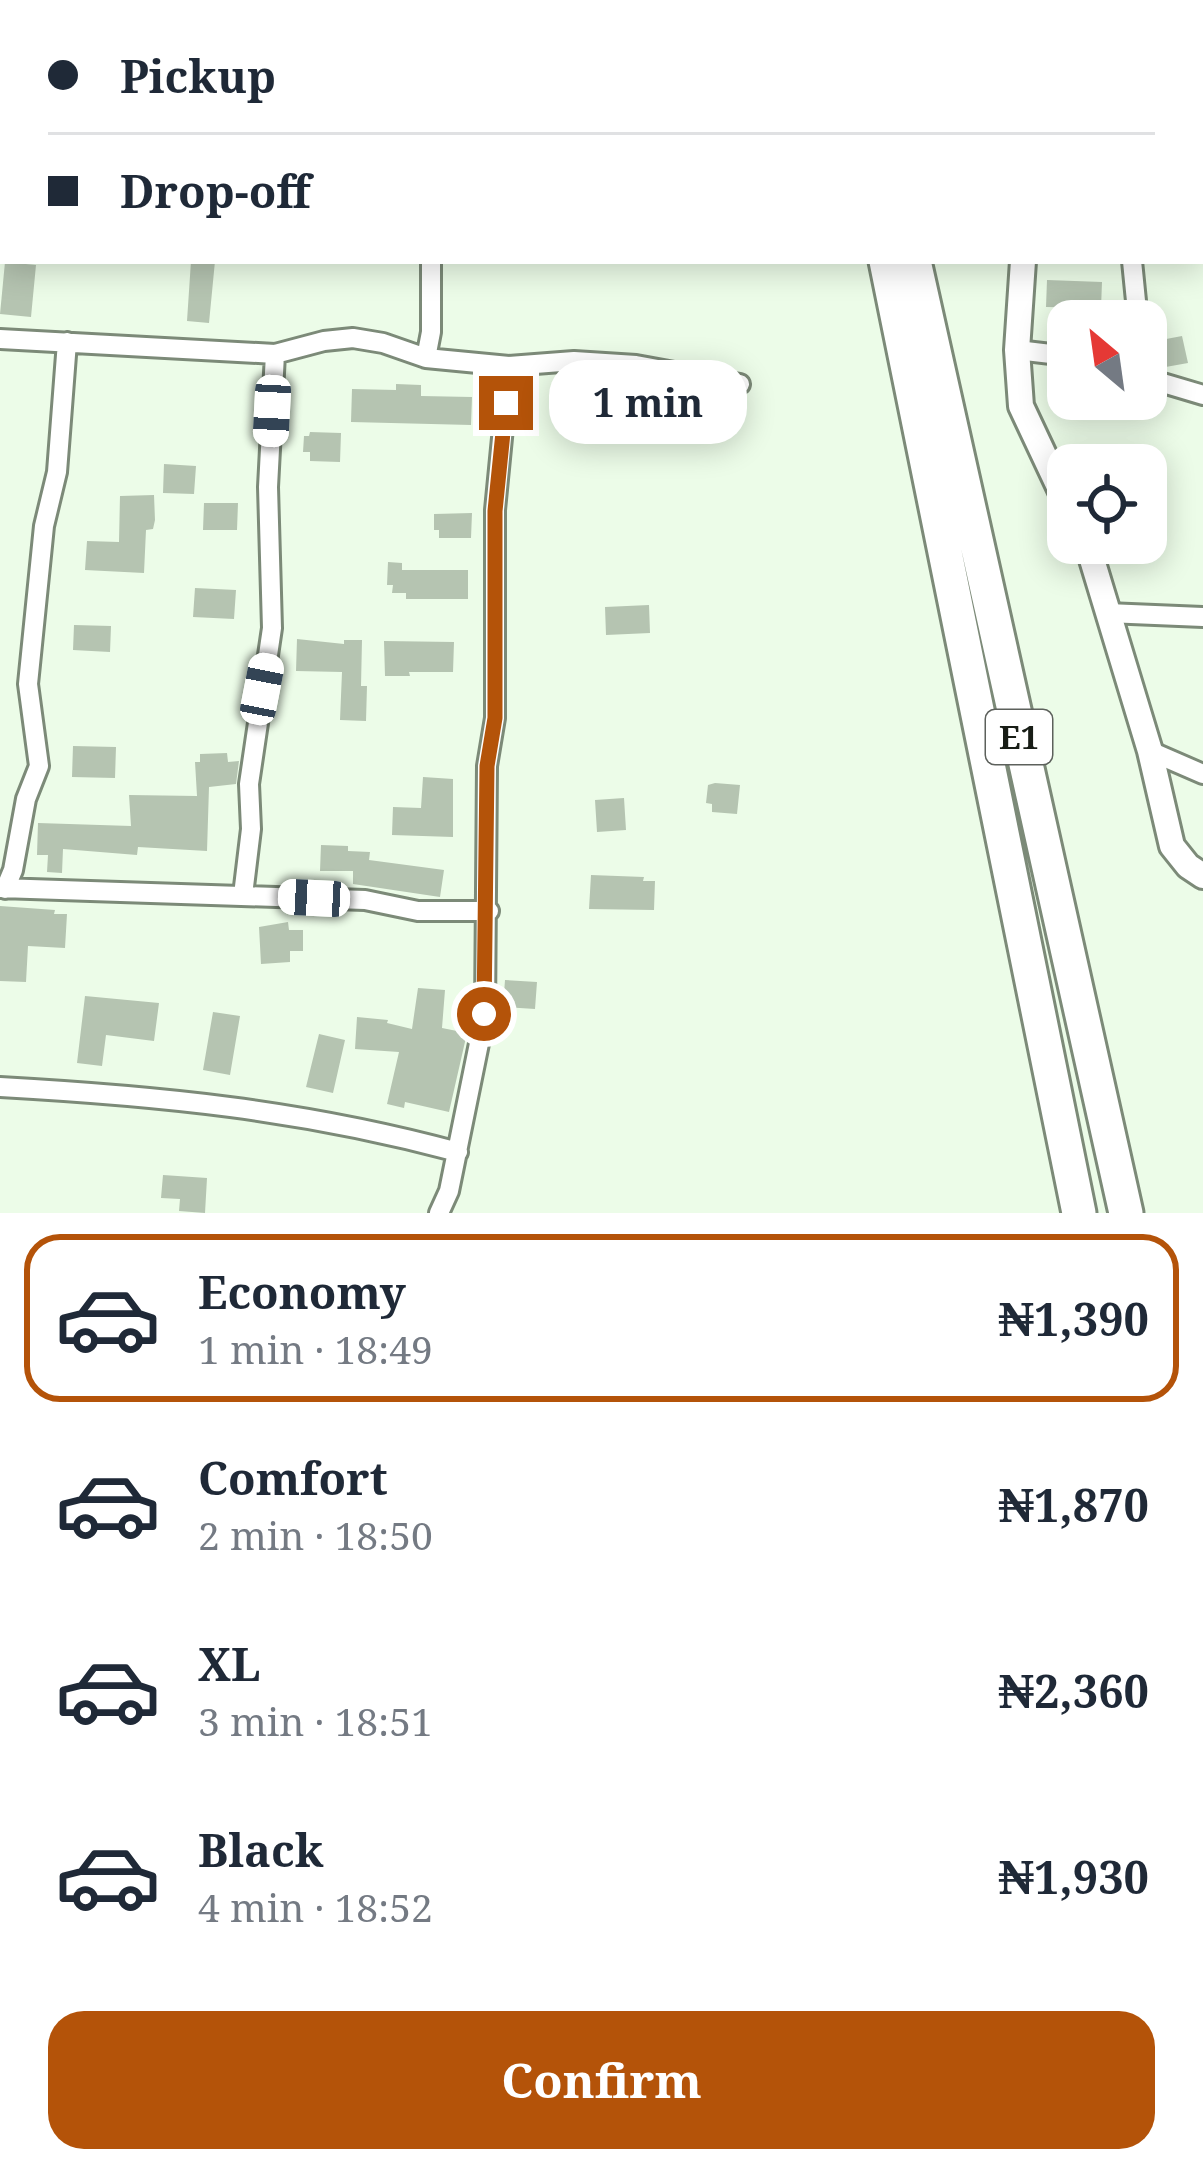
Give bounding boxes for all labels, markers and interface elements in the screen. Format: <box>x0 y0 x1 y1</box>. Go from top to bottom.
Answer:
text: Pickup <box>120 45 276 106</box>
text: Drop-off <box>120 160 311 221</box>
north arrow <box>1047 300 1167 420</box>
map controls <box>1047 300 1167 564</box>
callout: 1 min <box>548 361 746 445</box>
car <box>252 374 292 448</box>
text: 1 min <box>593 375 703 428</box>
route end <box>479 376 533 430</box>
button: locate <box>1047 444 1167 564</box>
car <box>237 650 287 728</box>
road number: E1 <box>986 710 1052 764</box>
car <box>277 878 351 918</box>
route start <box>457 987 511 1041</box>
text: Economy <box>198 1261 406 1322</box>
icon: car <box>54 1264 162 1372</box>
text: ₦1,390 <box>999 1288 1149 1349</box>
text: 1 min · 18:49 <box>198 1322 433 1375</box>
text: Comfort <box>198 1447 388 1508</box>
icon: car <box>54 1450 162 1558</box>
text: ₦1,870 <box>999 1474 1149 1535</box>
text: 2 min · 18:50 <box>198 1508 433 1561</box>
text: XL <box>198 1633 260 1694</box>
icon: car <box>54 1636 162 1744</box>
text: ₦2,360 <box>999 1660 1149 1721</box>
text: 3 min · 18:51 <box>198 1694 433 1747</box>
text: Black <box>198 1819 323 1880</box>
icon: car <box>54 1822 162 1930</box>
text: ₦1,930 <box>999 1846 1149 1907</box>
text: 4 min · 18:52 <box>198 1880 433 1933</box>
button: Confirm <box>48 2011 1155 2149</box>

